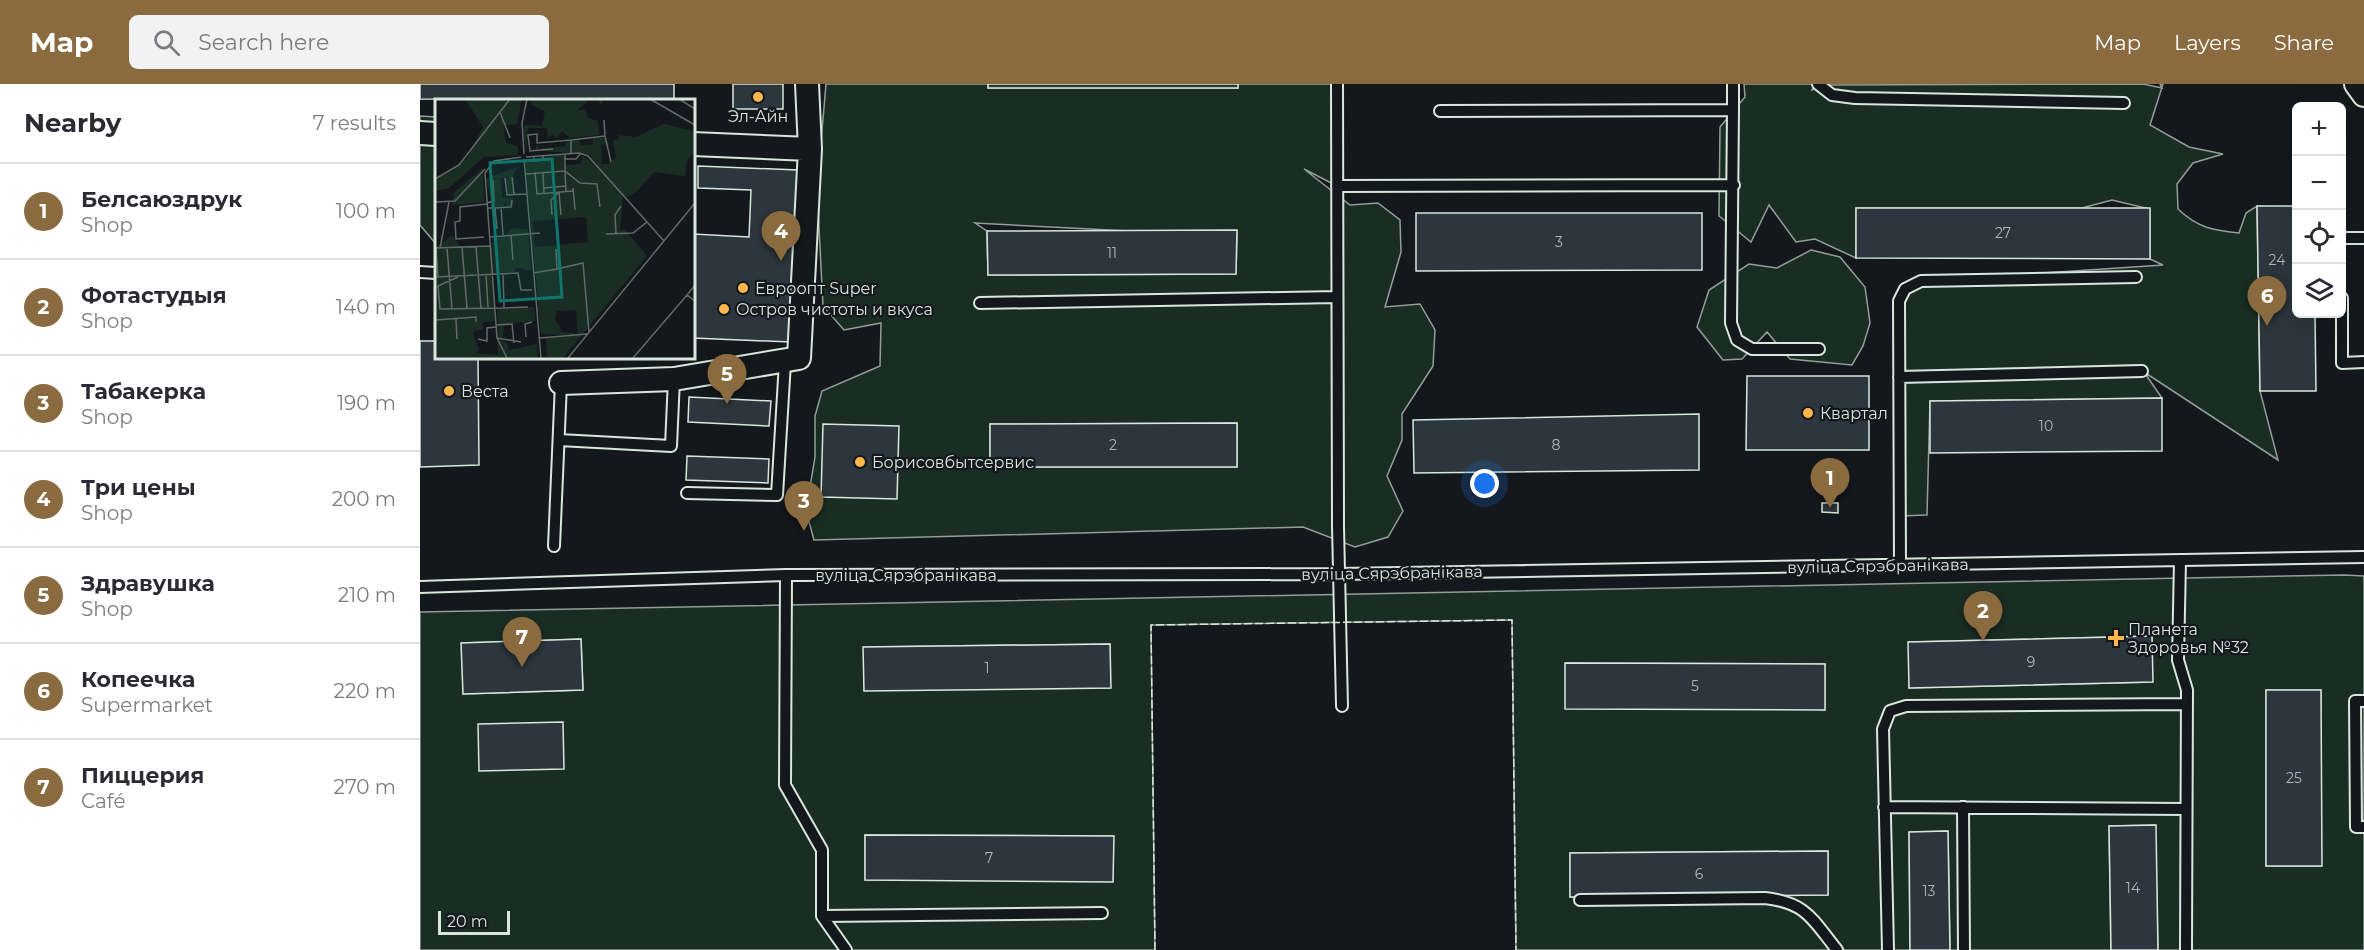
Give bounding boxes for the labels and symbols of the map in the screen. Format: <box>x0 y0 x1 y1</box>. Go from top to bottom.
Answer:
marker: Эл-Айн <box>751 90 765 104</box>
inset map <box>435 99 694 358</box>
place label: Эл-Айн <box>728 107 788 126</box>
pin: 4 <box>762 212 800 261</box>
house number: 27 <box>1995 224 2011 242</box>
house number: 3 <box>1555 233 1563 251</box>
house number: 11 <box>1107 244 1117 262</box>
house number: 24 <box>2269 251 2286 269</box>
pin: 6 <box>2248 276 2286 326</box>
place label: Евроопт Super <box>755 279 877 298</box>
marker: Евроопт Super <box>736 281 750 295</box>
place label: Остров чистоты и вкуса <box>736 300 933 319</box>
marker: Остров чистоты и вкуса <box>717 302 731 316</box>
pin: 5 <box>708 354 746 404</box>
place label: Веста <box>461 382 509 401</box>
marker: Веста <box>442 384 456 398</box>
place label: Квартал <box>1820 404 1888 423</box>
marker: Квартал <box>1801 406 1815 420</box>
house number: 10 <box>2039 417 2053 435</box>
house number: 2 <box>1109 436 1117 454</box>
house number: 8 <box>1552 436 1561 454</box>
place label: Борисовбытсервис <box>872 453 1034 472</box>
marker: Борисовбытсервис <box>853 455 867 469</box>
pin: 1 <box>1810 458 1850 508</box>
your location <box>1470 469 1499 498</box>
pin: 3 <box>784 482 824 531</box>
street label: вуліца Сярэбранікава <box>1787 555 1969 577</box>
street label: вуліца Сярэбранікава <box>1301 562 1483 584</box>
street label: вуліца Сярэбранікава <box>815 566 997 585</box>
pin: 2 <box>1964 592 2002 641</box>
pin: 7 <box>502 618 542 667</box>
place label: Планета Здоровья №32 <box>2128 620 2249 657</box>
marker: Планета Здоровья №32 <box>2109 631 2123 645</box>
house number: 9 <box>2027 653 2035 671</box>
house number: 1 <box>984 659 990 677</box>
house number: 5 <box>1691 677 1699 695</box>
house number: 25 <box>2286 769 2302 787</box>
house number: 7 <box>985 849 993 867</box>
house number: 6 <box>1695 865 1704 883</box>
house number: 14 <box>2126 879 2141 897</box>
house number: 13 <box>1923 882 1936 900</box>
scale bar <box>438 908 510 936</box>

